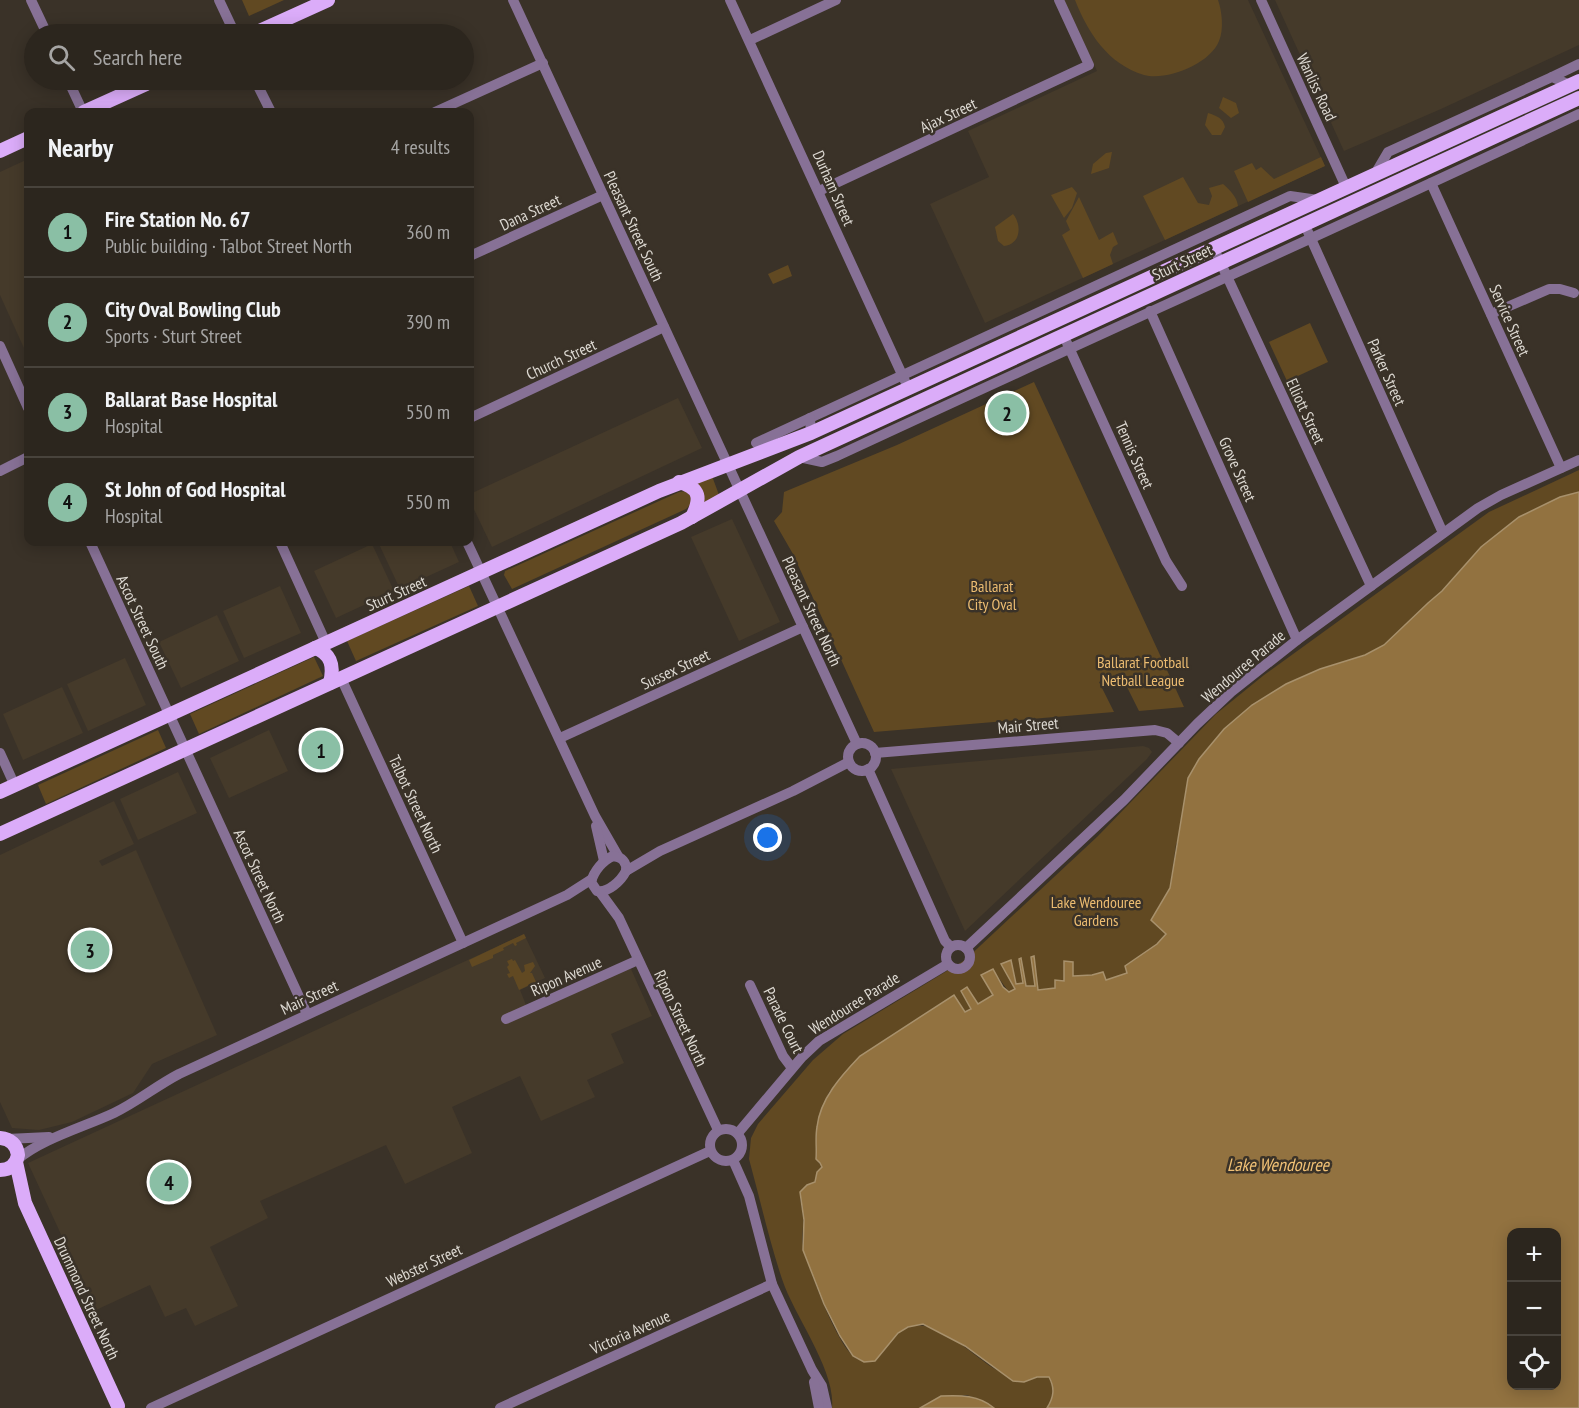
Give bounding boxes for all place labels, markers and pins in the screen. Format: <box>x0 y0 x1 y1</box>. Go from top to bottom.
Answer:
pin: 2 <box>988 390 1026 436</box>
pin: 1 <box>302 728 340 772</box>
pin: 3 <box>70 928 110 972</box>
pin: 4 <box>150 1160 188 1204</box>

